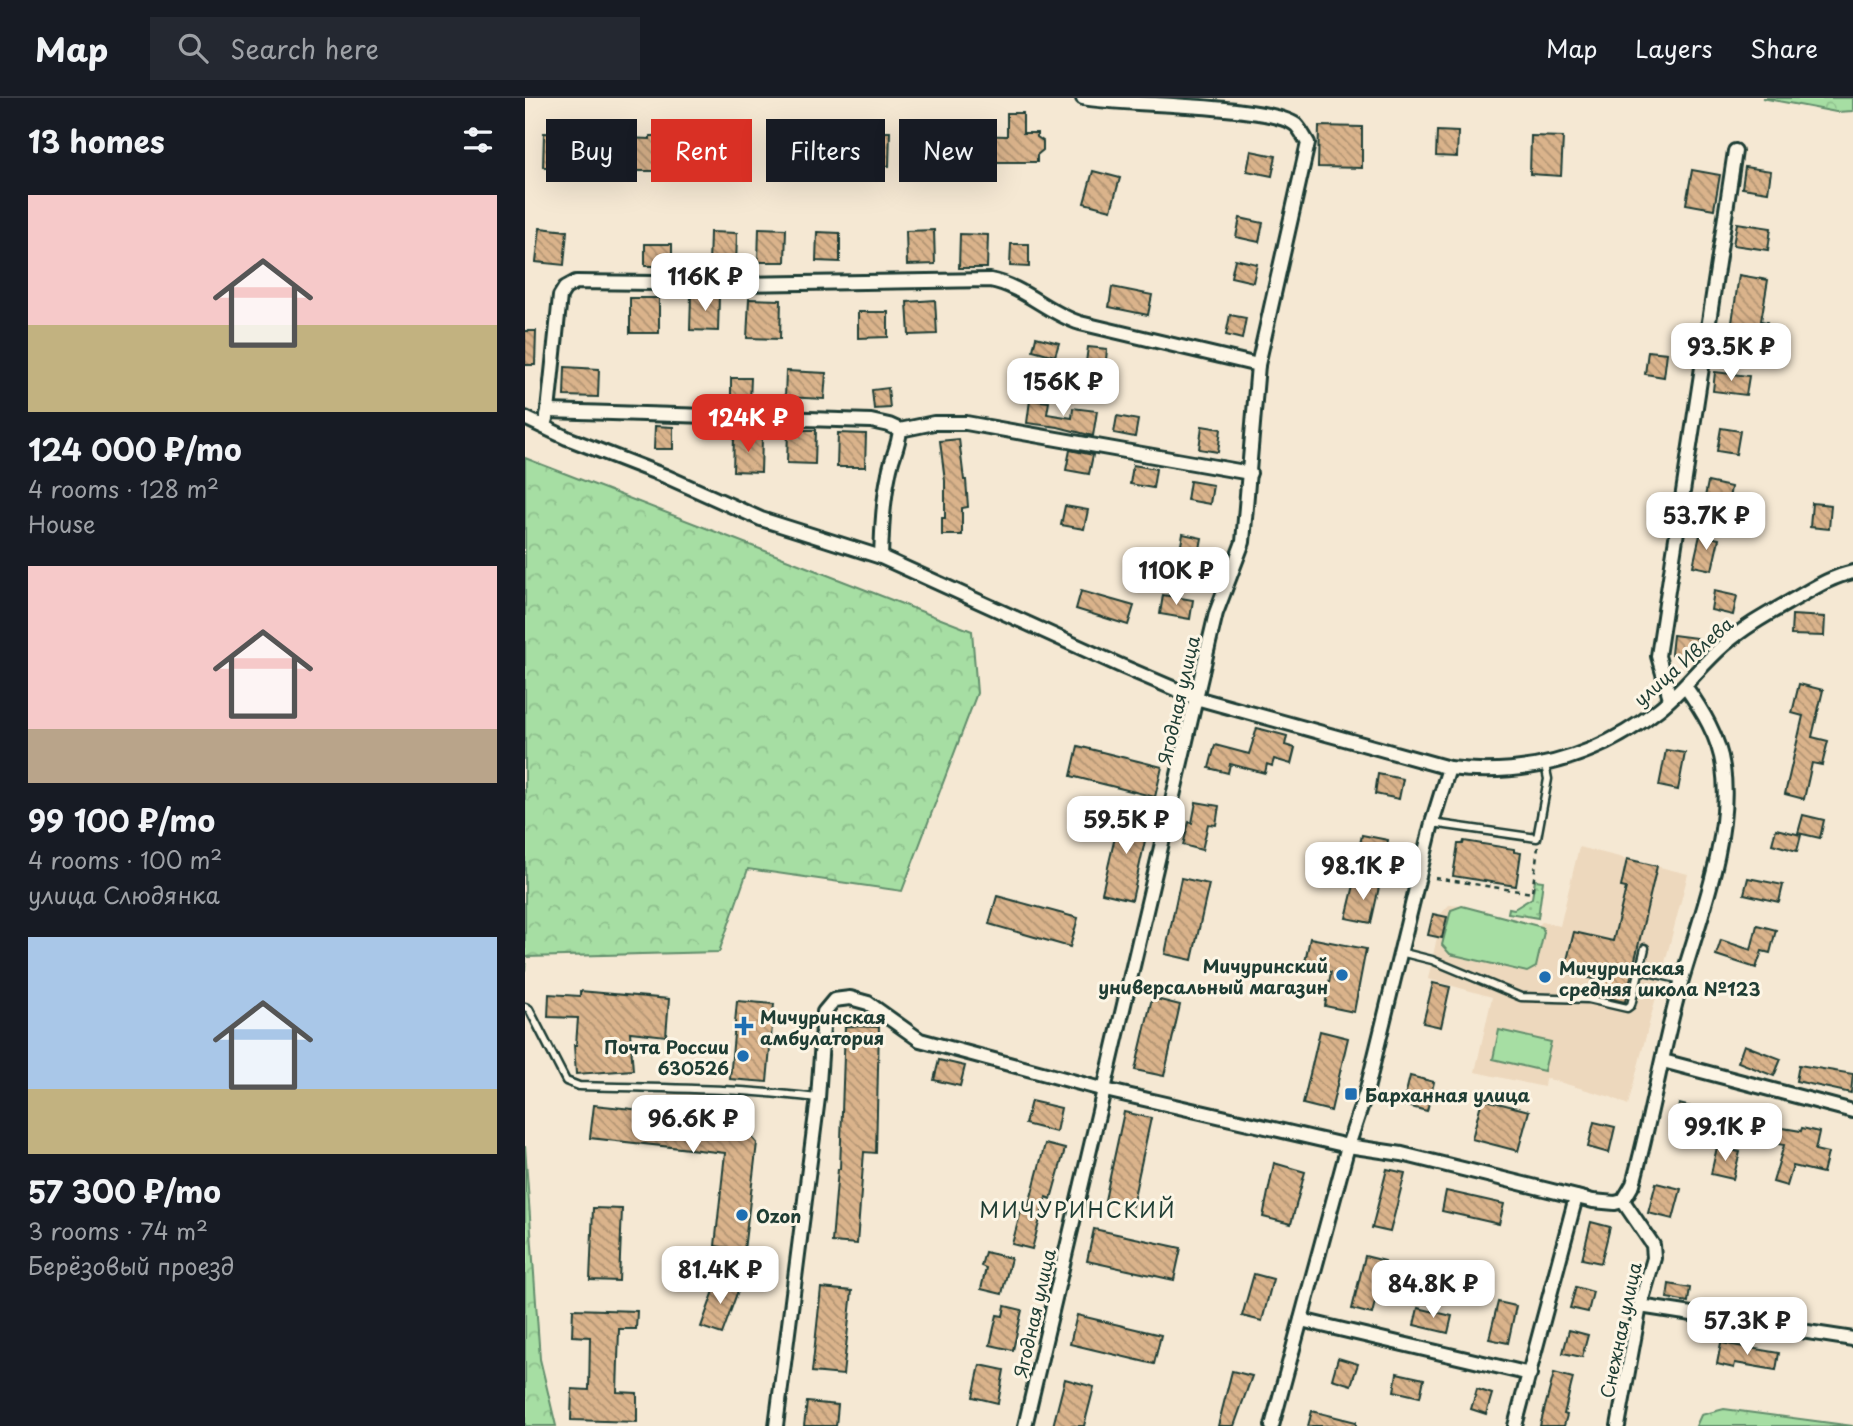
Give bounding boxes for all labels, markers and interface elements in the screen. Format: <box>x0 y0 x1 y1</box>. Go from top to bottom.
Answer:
search box <box>150 17 640 80</box>
text: Map <box>35 23 108 73</box>
icon: search <box>174 29 212 67</box>
text: Search here <box>230 29 379 68</box>
text: Map <box>1546 30 1597 66</box>
text: Layers <box>1635 30 1712 66</box>
text: Share <box>1750 30 1818 66</box>
text: 13 homes <box>28 118 165 163</box>
chip: Buy <box>546 119 637 182</box>
chip: Rent <box>651 119 752 182</box>
chip: Filters <box>766 119 885 182</box>
chip: New <box>899 119 997 182</box>
icon: filters <box>459 121 497 159</box>
icon: home <box>200 240 326 366</box>
pin: 116K ₽ <box>648 254 762 313</box>
text: 116K ₽ <box>667 258 743 293</box>
pin: 93.5K ₽ <box>1666 324 1796 383</box>
text: 93.5K ₽ <box>1687 328 1775 363</box>
pin: 156K ₽ <box>1006 358 1120 418</box>
text: 156K ₽ <box>1023 363 1103 398</box>
pin: 124K ₽ <box>691 394 805 454</box>
text: 124K ₽ <box>708 399 788 434</box>
text: 124 000 ₽/mo <box>28 426 242 471</box>
text: 4 rooms · 128 m² <box>28 471 219 506</box>
pin: 53.7K ₽ <box>1641 492 1771 552</box>
text: 53.7K ₽ <box>1662 497 1750 532</box>
text: House <box>28 506 95 541</box>
pin: 110K ₽ <box>1119 547 1233 607</box>
text: 110K ₽ <box>1138 552 1214 587</box>
street label: улица Ивлева <box>1627 610 1739 712</box>
icon: home <box>200 611 326 737</box>
street label: Ягодная улица <box>1150 632 1206 767</box>
pin: 59.5K ₽ <box>1061 796 1191 856</box>
text: 99 100 ₽/mo <box>28 797 215 842</box>
text: 59.5K ₽ <box>1083 801 1169 836</box>
text: 4 rooms · 100 m² <box>28 842 222 877</box>
pin: 98.1K ₽ <box>1298 842 1428 902</box>
text: 98.1K ₽ <box>1321 847 1405 882</box>
text: улица Слюдянка <box>28 877 220 912</box>
place label: Мичуринский универсальный магазин <box>1098 952 1328 1000</box>
place label: Мичуринская средняя школа №123 <box>1559 954 1760 1002</box>
marker: Мичуринский универсальный магазин <box>1334 967 1350 983</box>
marker: Мичуринская средняя школа №123 <box>1537 969 1553 985</box>
icon: home <box>200 982 326 1108</box>
place label: Мичуринская амбулатория <box>760 1003 886 1051</box>
marker: Мичуринская амбулатория <box>734 1016 754 1036</box>
place label: Почта России 630526 <box>604 1033 729 1081</box>
marker: Почта России 630526 <box>735 1048 751 1064</box>
place label: Барханная улица <box>1365 1081 1531 1108</box>
marker: Барханная улица <box>1343 1086 1359 1102</box>
pin: 96.6K ₽ <box>628 1096 758 1155</box>
text: 96.6K ₽ <box>648 1100 738 1135</box>
pin: 99.1K ₽ <box>1660 1104 1790 1163</box>
text: 99.1K ₽ <box>1684 1108 1766 1143</box>
text: 57 300 ₽/mo <box>28 1168 221 1213</box>
district label: МИЧУРИНСКИЙ <box>979 1193 1177 1225</box>
place label: Ozon <box>756 1202 801 1229</box>
marker: Ozon <box>734 1207 750 1223</box>
text: 3 rooms · 74 m² <box>28 1213 208 1248</box>
street label: Ягодная улица <box>1006 1245 1062 1380</box>
pin: 81.4K ₽ <box>655 1246 785 1306</box>
text: Берёзовый проезд <box>28 1248 234 1283</box>
text: 81.4K ₽ <box>678 1251 762 1286</box>
street label: Снежная улица <box>1592 1259 1648 1401</box>
pin: 84.8K ₽ <box>1368 1260 1498 1320</box>
text: 84.8K ₽ <box>1388 1265 1478 1300</box>
pin: 57.3K ₽ <box>1682 1298 1812 1357</box>
text: 57.3K ₽ <box>1703 1302 1791 1337</box>

